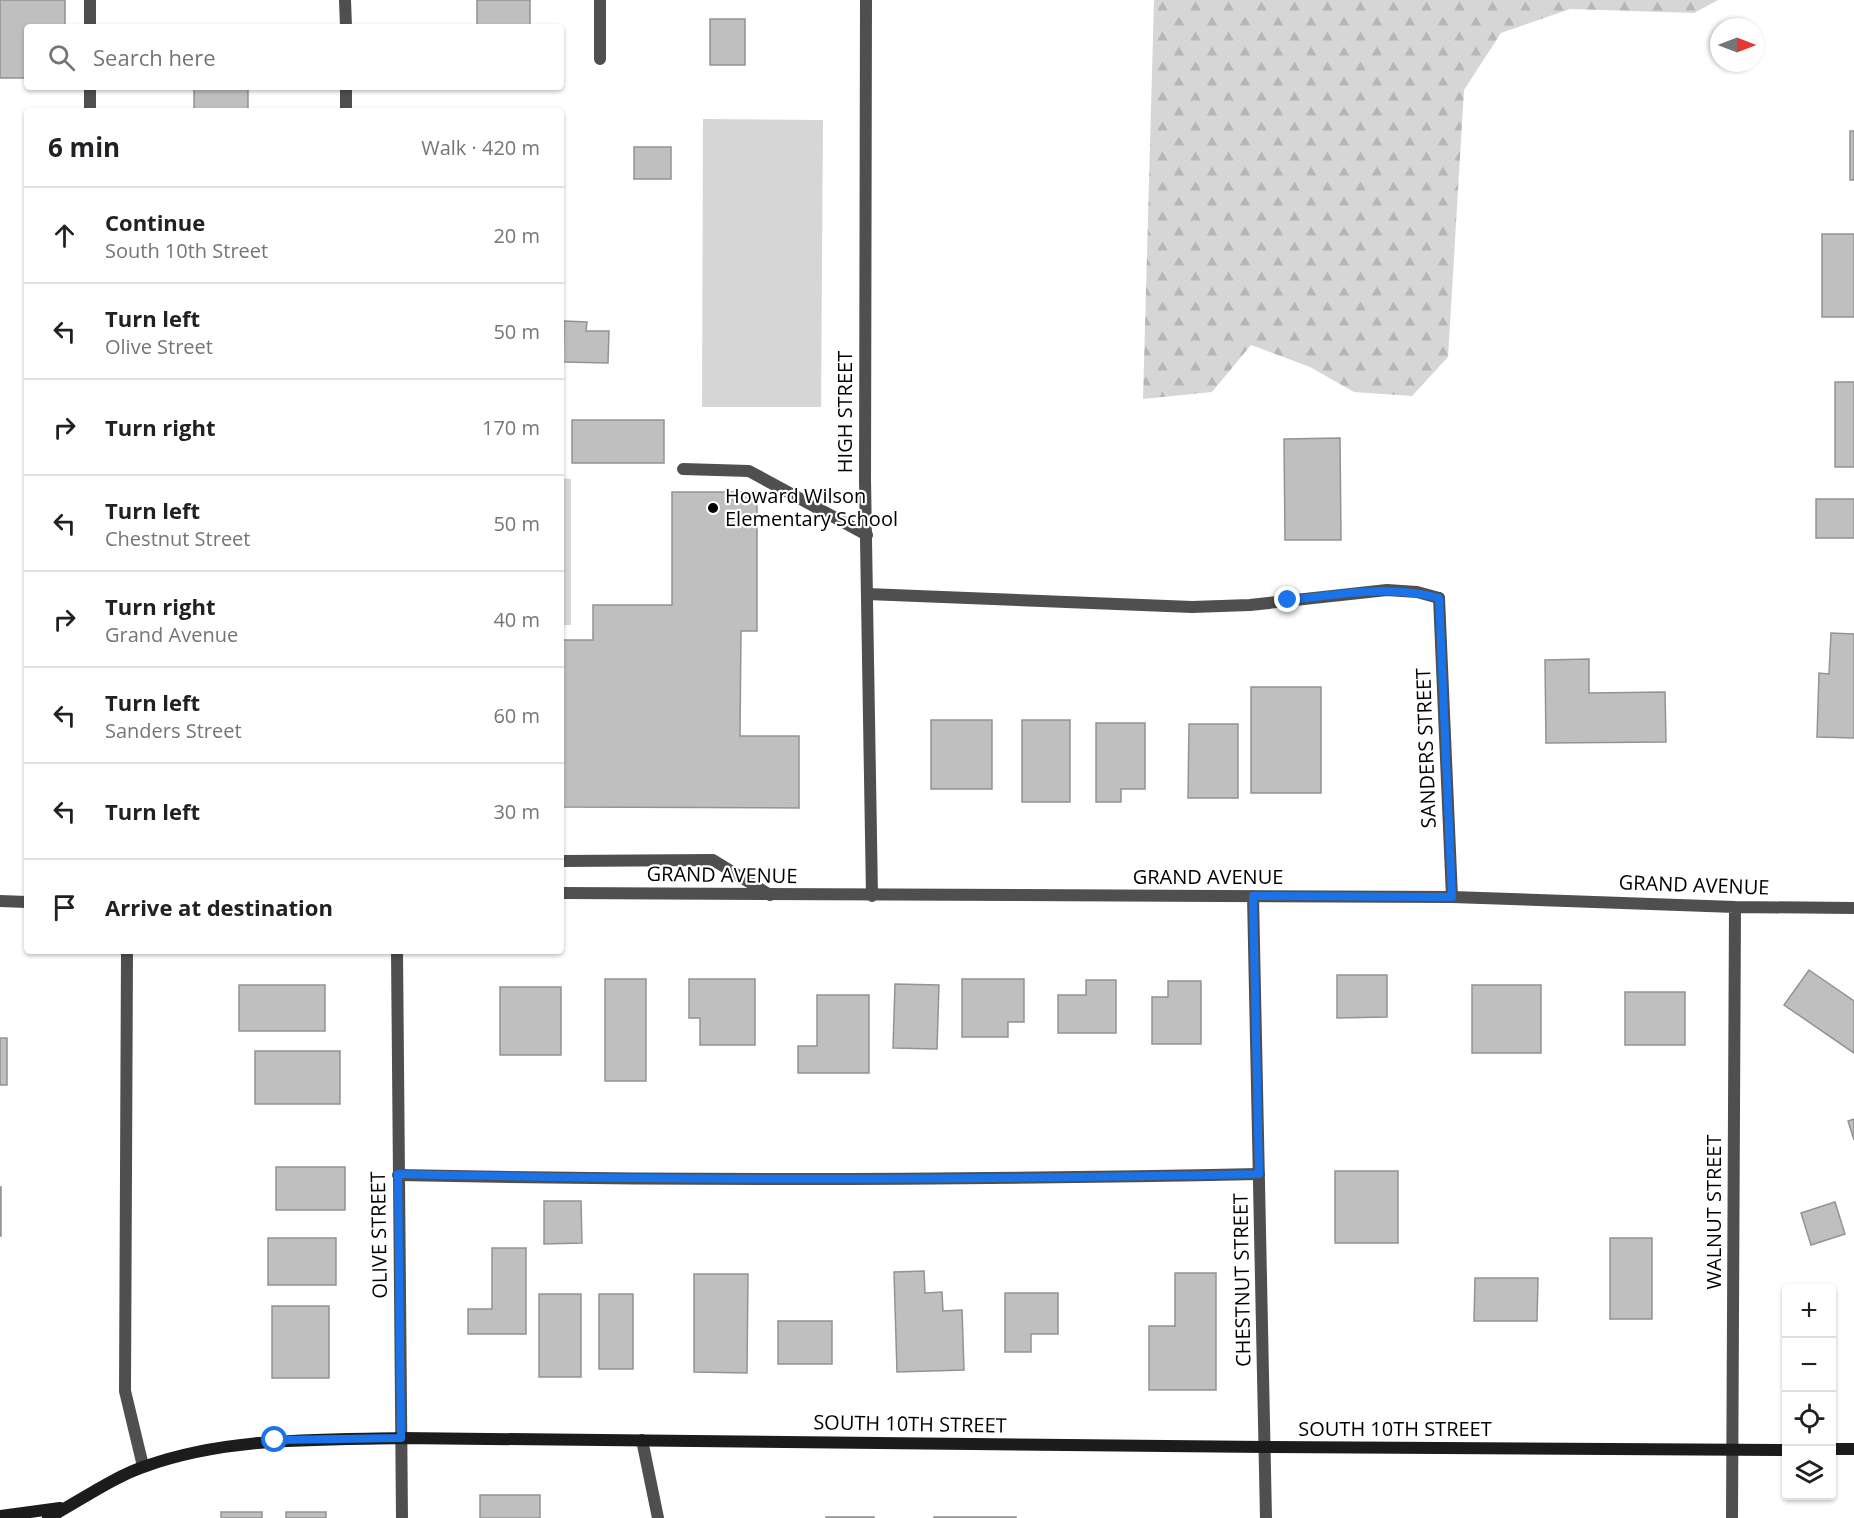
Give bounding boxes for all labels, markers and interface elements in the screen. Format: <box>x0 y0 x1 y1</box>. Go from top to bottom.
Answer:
north arrow <box>1710 18 1764 72</box>
search box <box>24 24 564 90</box>
icon: search <box>45 41 78 74</box>
text: Search here <box>93 42 216 72</box>
text: 6 min <box>48 129 120 165</box>
text: Walk · 420 m <box>421 134 540 161</box>
text: Continue <box>105 207 205 237</box>
icon: ahead <box>48 219 81 252</box>
text: 20 m <box>493 222 540 249</box>
text: South 10th Street <box>105 237 268 264</box>
text: Turn left <box>105 303 200 333</box>
icon: left <box>48 315 81 348</box>
text: 50 m <box>493 318 540 345</box>
text: Olive Street <box>105 333 213 360</box>
street label: HIGH STREET <box>831 351 858 473</box>
icon: right <box>48 411 81 444</box>
text: Turn right <box>105 412 216 442</box>
text: 170 m <box>482 414 540 441</box>
place label: Howard Wilson Elementary School <box>725 482 898 532</box>
text: Turn left <box>105 495 200 525</box>
marker: Howard Wilson Elementary School <box>706 501 720 515</box>
icon: left <box>48 507 81 540</box>
text: 50 m <box>493 510 540 537</box>
text: Chestnut Street <box>105 525 250 552</box>
route end <box>1274 586 1300 612</box>
text: Turn right <box>105 591 216 621</box>
icon: right <box>48 603 81 636</box>
text: 40 m <box>493 606 540 633</box>
text: Grand Avenue <box>105 621 238 648</box>
street label: SANDERS STREET <box>1409 667 1442 829</box>
text: Turn left <box>105 687 200 717</box>
icon: left <box>48 699 81 732</box>
text: 60 m <box>493 702 540 729</box>
text: Sanders Street <box>105 717 242 744</box>
icon: left <box>48 795 81 828</box>
text: Turn left <box>105 796 200 826</box>
text: 30 m <box>493 798 540 825</box>
street label: GRAND AVENUE <box>646 860 798 889</box>
street label: GRAND AVENUE <box>1133 863 1283 890</box>
street label: GRAND AVENUE <box>1618 868 1770 901</box>
icon: arrive <box>48 891 81 924</box>
text: Arrive at destination <box>105 892 333 922</box>
street label: WALNUT STREET <box>1700 1135 1727 1289</box>
street label: OLIVE STREET <box>364 1171 393 1299</box>
street label: CHESTNUT STREET <box>1226 1193 1257 1367</box>
map controls <box>1782 1284 1836 1500</box>
button: + <box>1782 1284 1836 1338</box>
button: − <box>1782 1338 1836 1392</box>
button: locate <box>1782 1392 1836 1446</box>
street label: SOUTH 10TH STREET <box>813 1408 1007 1439</box>
street label: SOUTH 10TH STREET <box>1298 1415 1492 1442</box>
route start <box>261 1426 287 1452</box>
button: layers <box>1782 1446 1836 1500</box>

